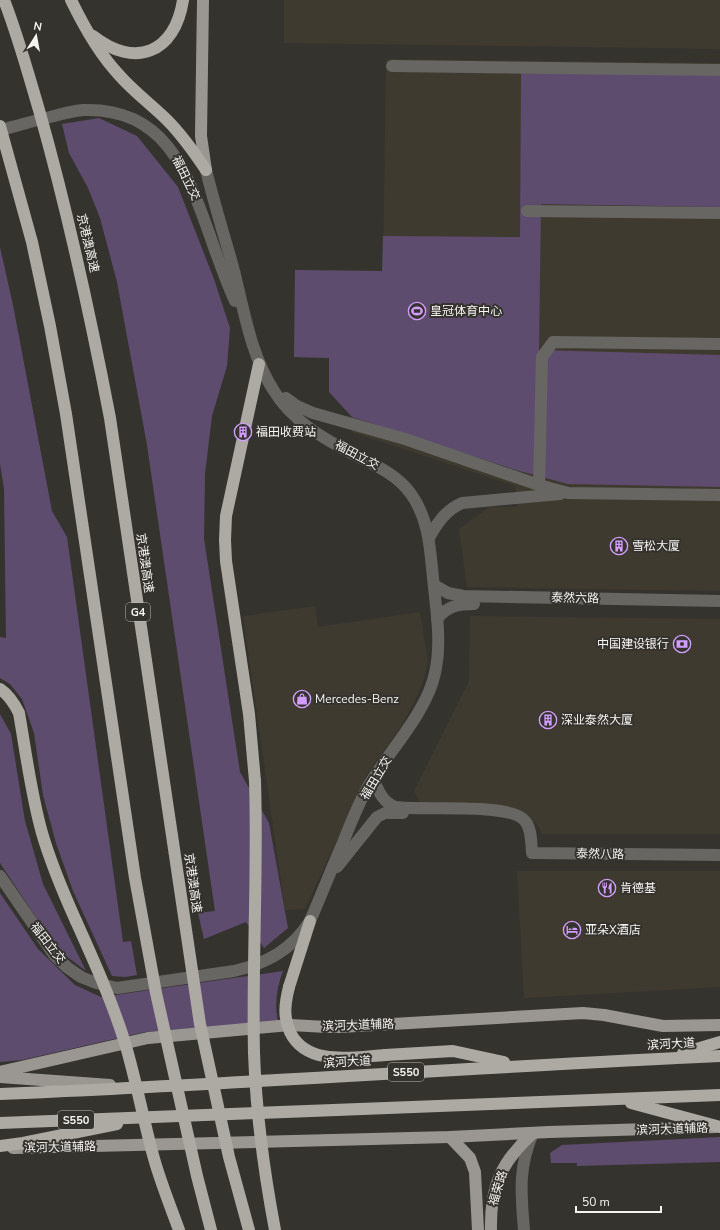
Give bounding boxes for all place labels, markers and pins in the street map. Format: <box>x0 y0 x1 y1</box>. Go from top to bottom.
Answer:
sports icon: 皇冠体育中心 <box>407 301 427 321</box>
place label: 皇冠体育中心 <box>430 303 502 319</box>
building icon: 福田收费站 <box>233 422 253 442</box>
place label: 福田收费站 <box>256 424 316 440</box>
building icon: 雪松大厦 <box>609 536 629 556</box>
place label: 雪松大厦 <box>632 538 680 554</box>
bank icon: 中国建设银行 <box>672 634 692 654</box>
place label: 中国建设银行 <box>597 636 669 652</box>
shop icon: Mercedes-Benz <box>292 689 312 709</box>
place label: Mercedes-Benz <box>315 691 399 707</box>
building icon: 深业泰然大厦 <box>538 710 558 730</box>
place label: 深业泰然大厦 <box>561 712 633 728</box>
restaurant icon: 肯德基 <box>597 878 617 898</box>
place label: 肯德基 <box>620 880 656 896</box>
hotel icon: 亚朵X酒店 <box>562 920 582 940</box>
place label: 亚朵X酒店 <box>585 922 641 938</box>

